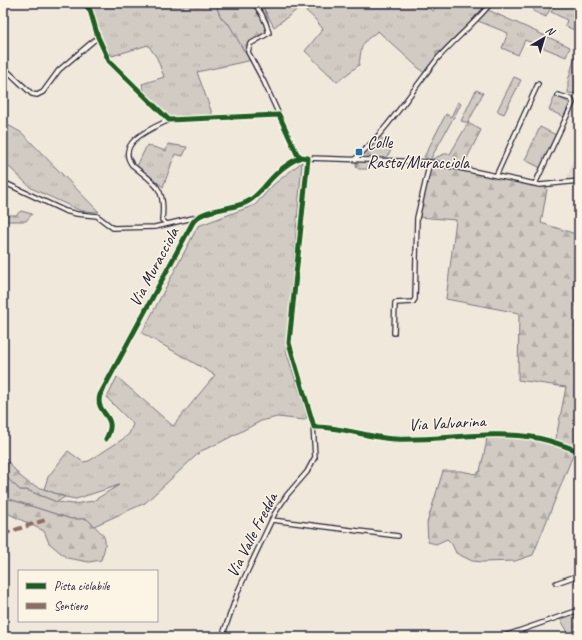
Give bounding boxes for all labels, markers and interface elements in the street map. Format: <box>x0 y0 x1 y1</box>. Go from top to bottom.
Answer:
north arrow <box>524 18 564 58</box>
text: N <box>543 23 559 39</box>
place label: Colle Rasto/Muracciola <box>367 132 470 173</box>
marker: Colle Rasto/Muracciola <box>354 147 364 157</box>
street label: Via Muracciola <box>124 223 184 310</box>
street label: Via Valvarina <box>408 410 488 435</box>
street label: Via Valle Fredda <box>222 487 283 581</box>
legend <box>18 570 158 622</box>
text: Pista ciclabile <box>54 578 110 594</box>
text: Sentiero <box>54 598 88 614</box>

